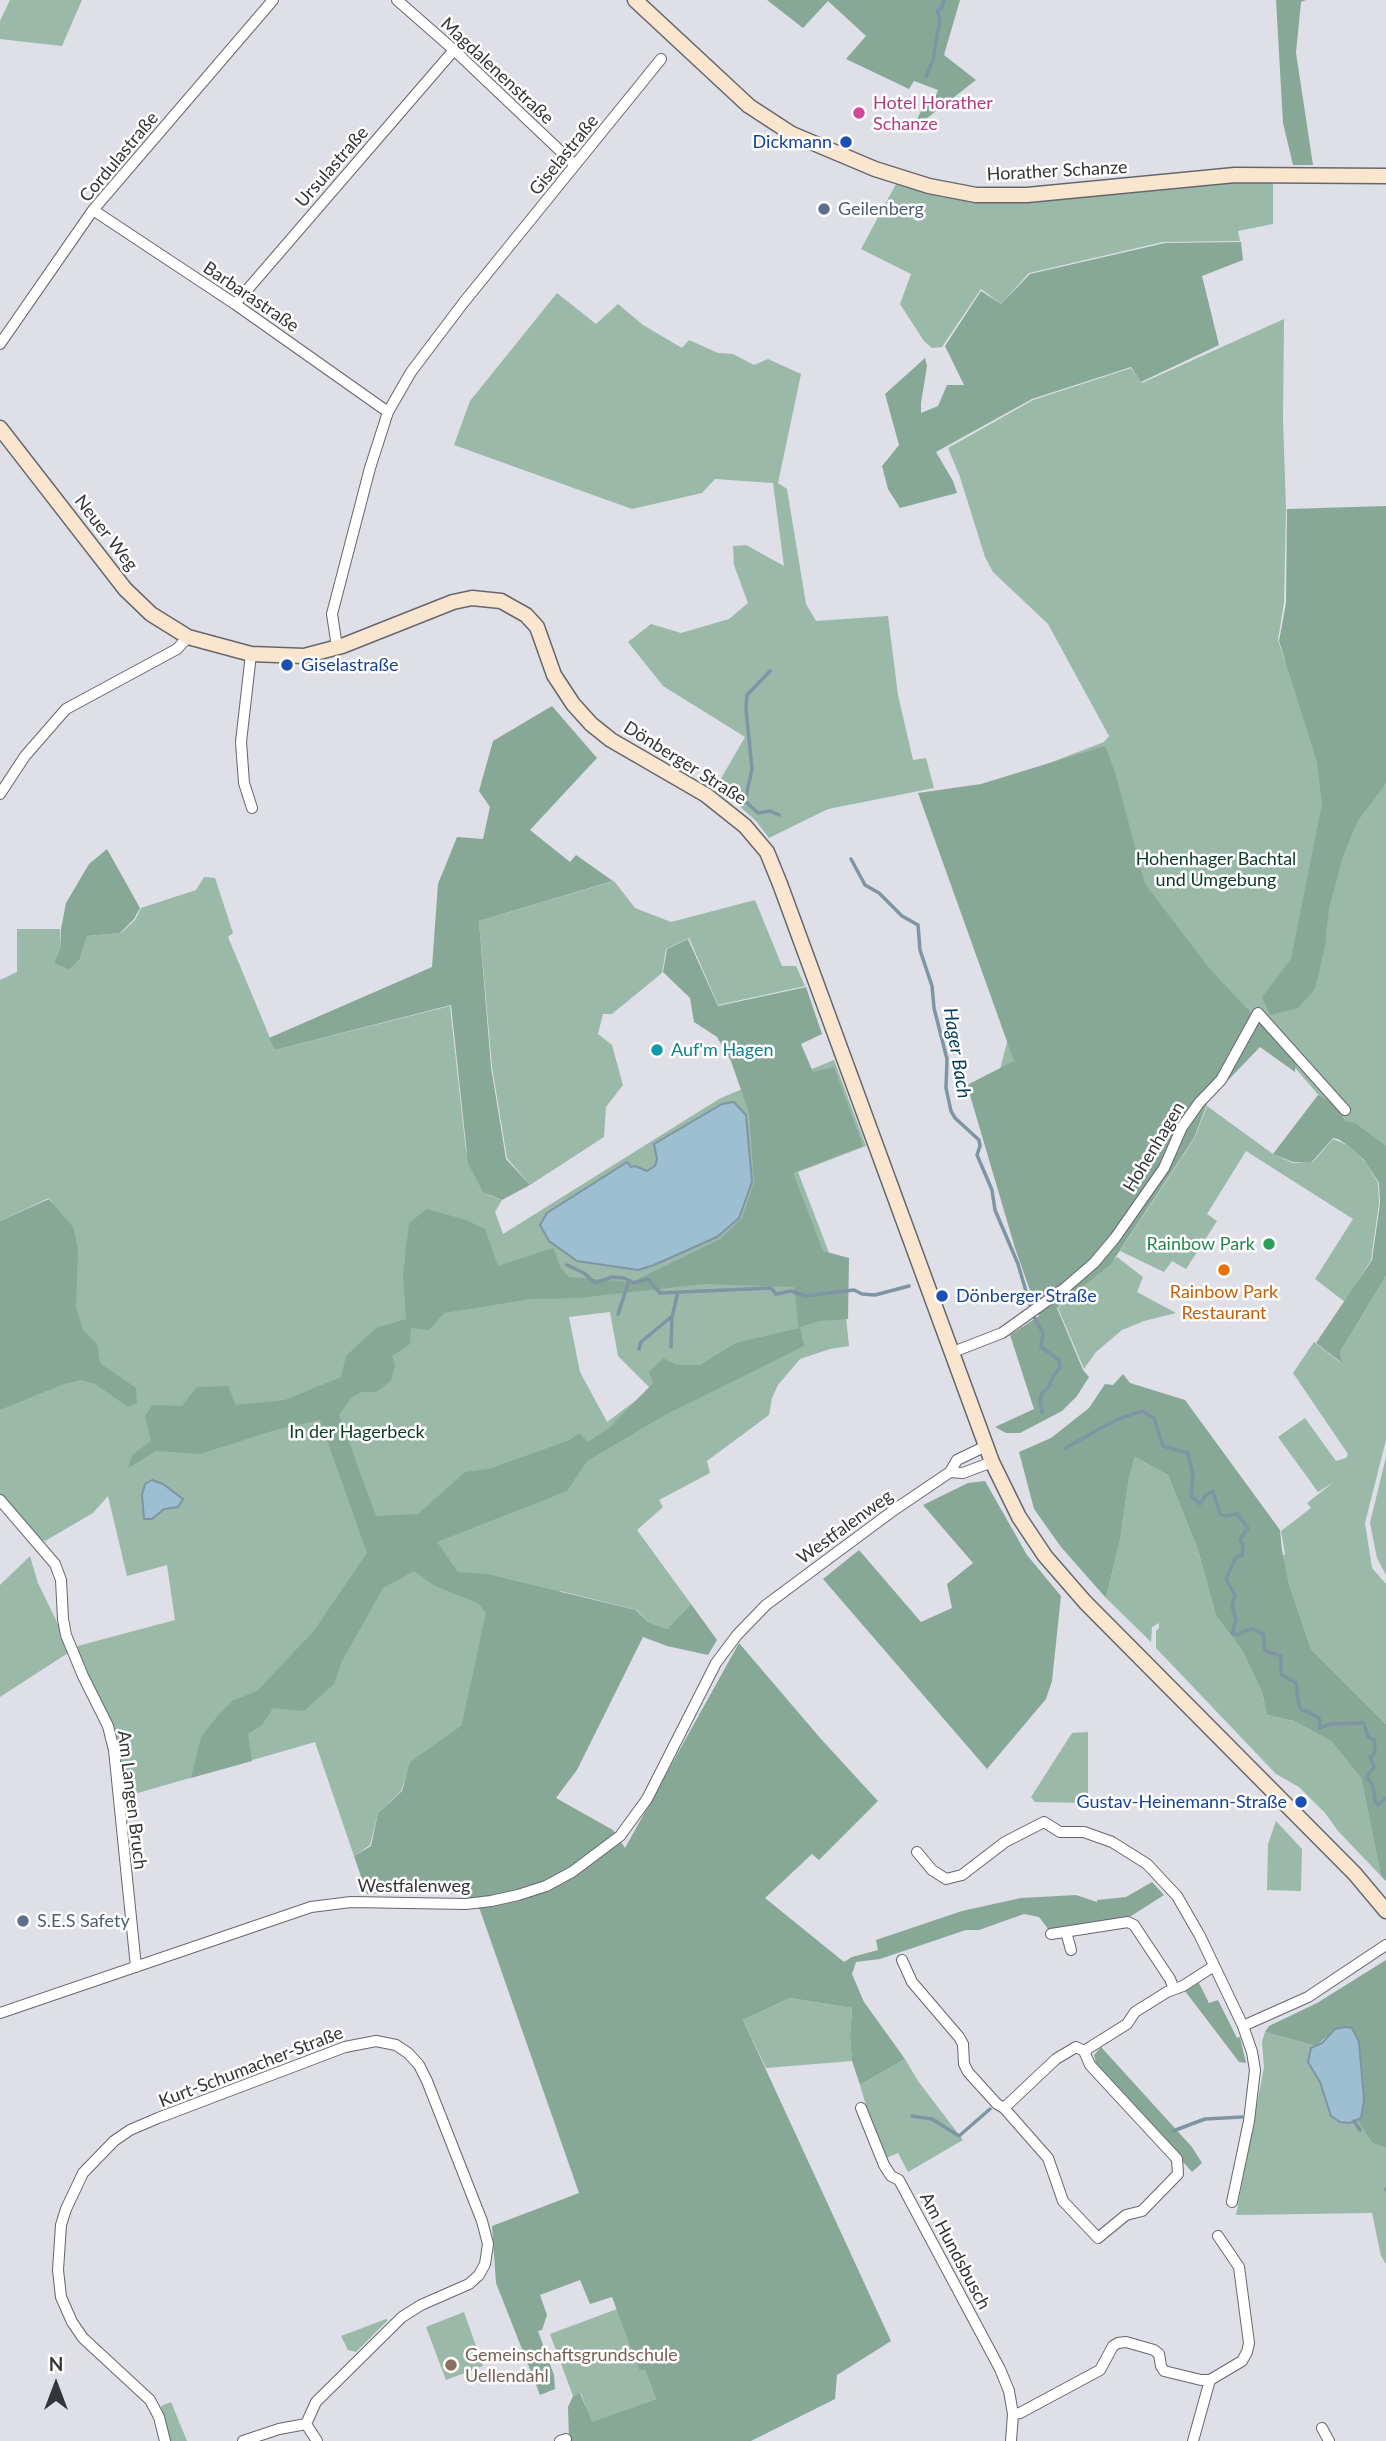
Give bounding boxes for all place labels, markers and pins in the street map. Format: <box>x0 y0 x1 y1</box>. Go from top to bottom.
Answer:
place label: Hotel Horather Schanze <box>873 92 993 134</box>
marker: Hotel Horather Schanze <box>851 105 867 121</box>
place label: Dickmann <box>753 131 832 153</box>
marker: Dickmann <box>838 134 854 150</box>
place label: Geilenberg <box>838 198 924 220</box>
marker: Geilenberg <box>816 201 832 217</box>
place label: Giselastraße <box>301 654 398 676</box>
marker: Giselastraße <box>279 657 295 673</box>
place label: Auf'm Hagen <box>671 1039 774 1061</box>
marker: Auf'm Hagen <box>649 1042 665 1058</box>
place label: Rainbow Park <box>1146 1233 1255 1255</box>
marker: Rainbow Park <box>1261 1236 1277 1252</box>
marker: Rainbow Park Restaurant <box>1216 1262 1232 1278</box>
place label: Rainbow Park Restaurant <box>1170 1281 1278 1324</box>
place label: Dönberger Straße <box>956 1285 1097 1307</box>
marker: Dönberger Straße <box>934 1288 950 1304</box>
place label: Gustav-Heinemann-Straße <box>1077 1791 1287 1813</box>
marker: Gustav-Heinemann-Straße <box>1293 1794 1309 1810</box>
place label: S.E.S Safety <box>37 1910 130 1932</box>
marker: S.E.S Safety <box>15 1913 31 1929</box>
place label: Gemeinschaftsgrundschule Uellendahl <box>465 2344 678 2386</box>
marker: Gemeinschaftsgrundschule Uellendahl <box>443 2357 459 2373</box>

